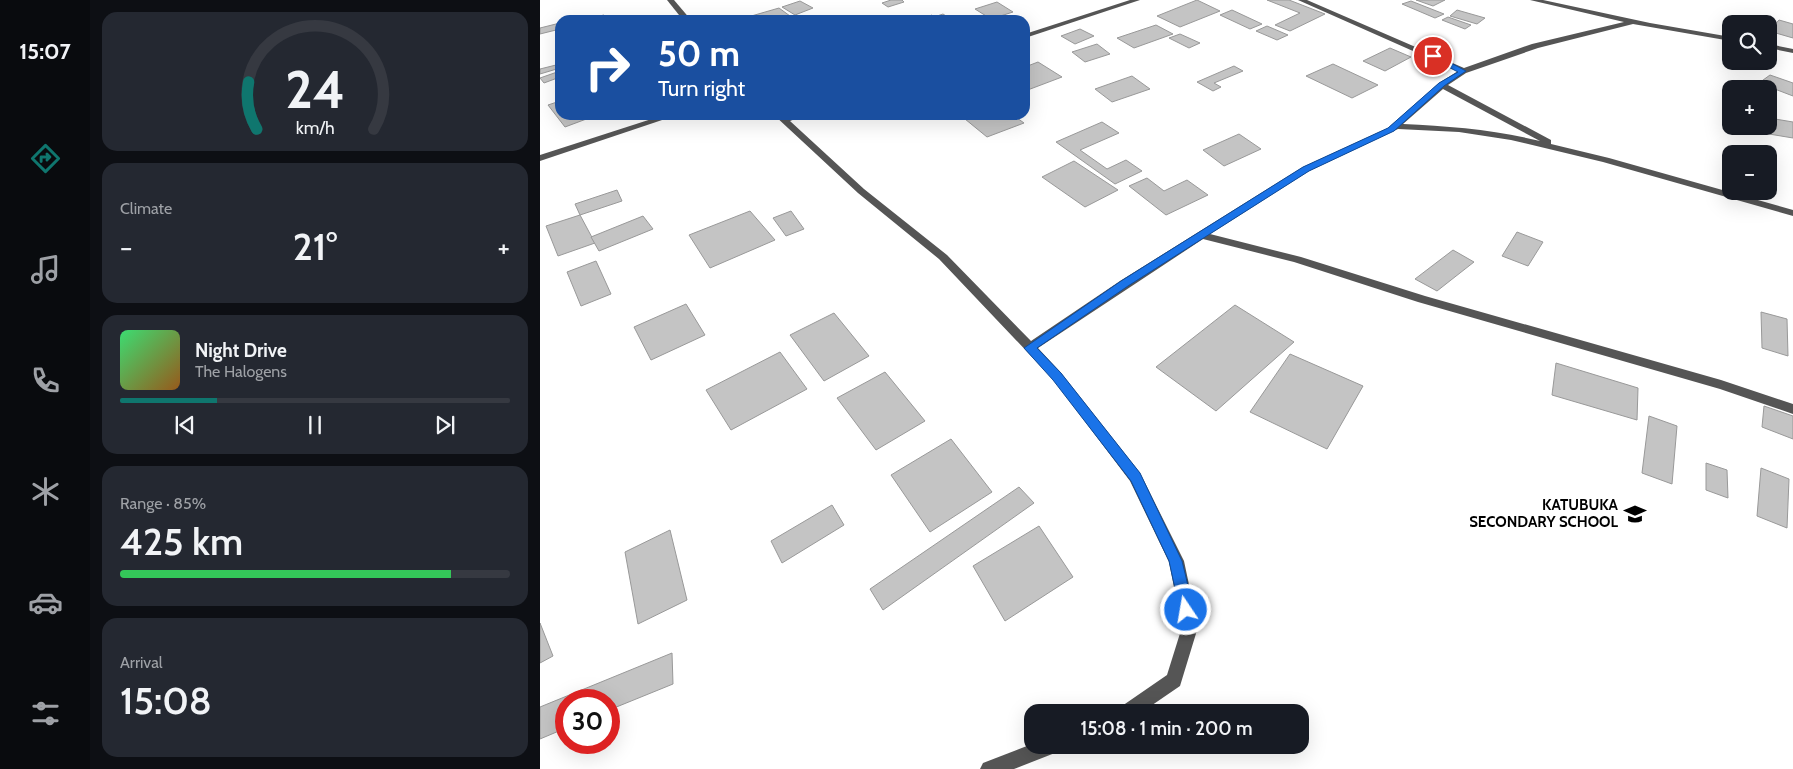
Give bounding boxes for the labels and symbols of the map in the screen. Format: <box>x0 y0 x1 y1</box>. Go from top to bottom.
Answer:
pin <box>1412 35 1454 77</box>
place label: KATUBUKA SECONDARY SCHOOL <box>1469 496 1619 531</box>
school or university icon: KATUBUKA SECONDARY SCHOOL <box>1622 501 1648 527</box>
position arrow <box>1159 583 1211 635</box>
speed limit sign: 30 <box>555 689 620 754</box>

